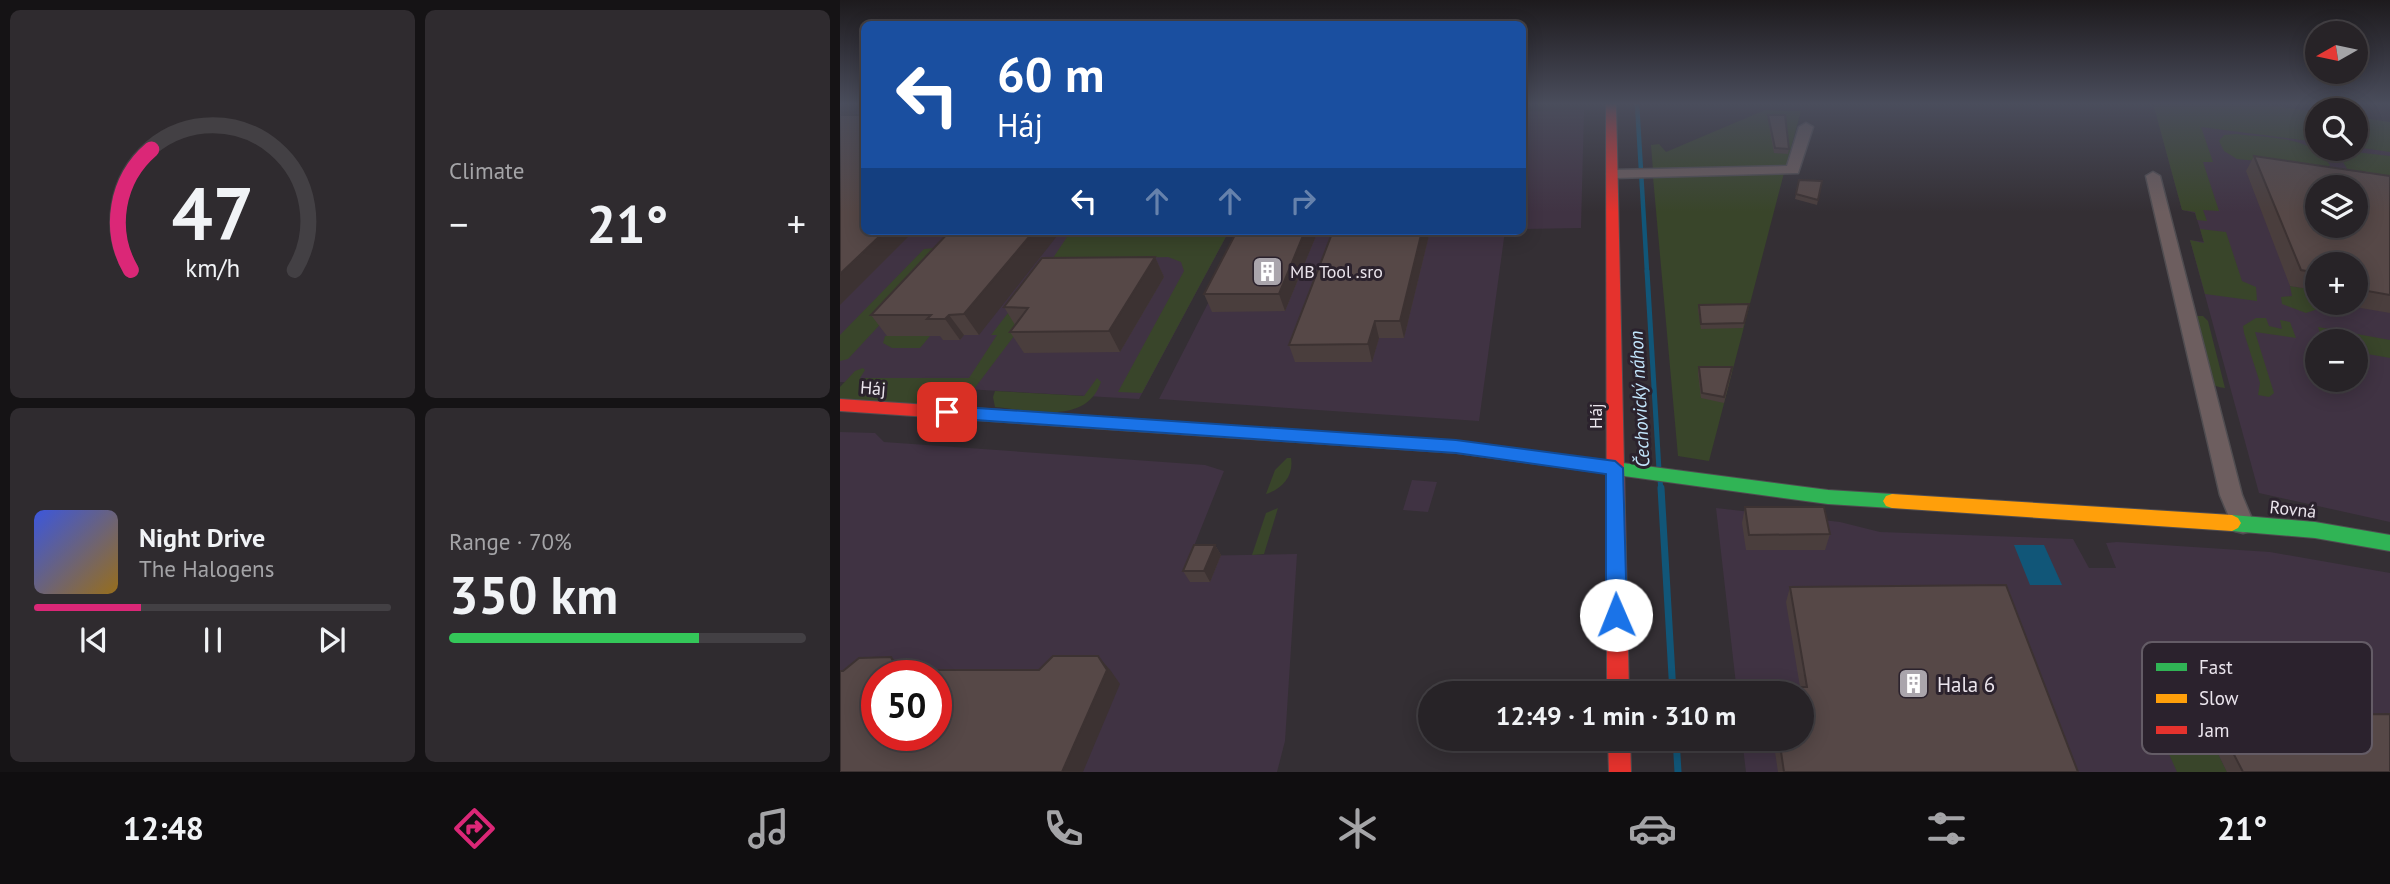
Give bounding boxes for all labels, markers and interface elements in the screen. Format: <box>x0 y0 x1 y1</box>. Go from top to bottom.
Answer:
north arrow <box>2305 21 2368 84</box>
map controls <box>2305 21 2368 392</box>
text: 60 m <box>997 42 1104 106</box>
icon: left <box>882 49 973 140</box>
button: search <box>2305 98 2368 161</box>
text: Háj <box>997 104 1043 146</box>
text: Climate <box>449 156 524 185</box>
text: 47 <box>171 166 254 260</box>
button: layers <box>2305 175 2368 238</box>
icon: left <box>1065 182 1103 220</box>
icon: ahead <box>1138 182 1176 220</box>
icon: ahead <box>1211 182 1249 220</box>
icon: right <box>1284 182 1322 220</box>
text: 21° <box>587 190 668 257</box>
text: − <box>449 199 468 248</box>
text: + <box>787 199 806 248</box>
text: km/h <box>185 252 240 284</box>
button: + <box>2305 252 2368 315</box>
building icon: MB Tool .sro <box>1250 254 1284 288</box>
place label: MB Tool .sro <box>1290 260 1383 283</box>
button: − <box>2305 329 2368 392</box>
water label: Čechovický náhon <box>1623 330 1655 468</box>
street label: Háj <box>859 376 887 400</box>
pin <box>917 382 977 442</box>
icon: arrive <box>928 393 966 431</box>
street label: Háj <box>1584 403 1607 429</box>
street label: Rovná <box>2269 495 2317 523</box>
text: Night Drive <box>139 521 265 554</box>
text: Range · 70% <box>449 527 572 556</box>
text: The Halogens <box>139 554 274 583</box>
text: 350 km <box>449 561 618 628</box>
position arrow <box>1579 578 1653 652</box>
icon: previous <box>75 621 113 659</box>
icon: pause <box>194 621 232 659</box>
icon: next <box>313 621 351 659</box>
legend <box>2142 642 2372 754</box>
text: Fast <box>2199 655 2233 679</box>
speed limit sign: 50 <box>861 660 952 751</box>
building icon: Hala 6 <box>1897 667 1931 701</box>
place label: Hala 6 <box>1937 671 1995 698</box>
text: Slow <box>2199 686 2239 710</box>
text: 12:49 · 1 min · 310 m <box>1496 699 1736 732</box>
text: Jam <box>2198 718 2229 742</box>
icon: directions <box>450 804 499 853</box>
icon: music <box>744 804 793 853</box>
icon: phone <box>1039 804 1088 853</box>
icon: climate <box>1333 804 1382 853</box>
icon: car <box>1628 804 1677 853</box>
icon: filters <box>1922 804 1971 853</box>
text: 12:48 <box>123 807 204 849</box>
text: 21° <box>2217 807 2267 849</box>

